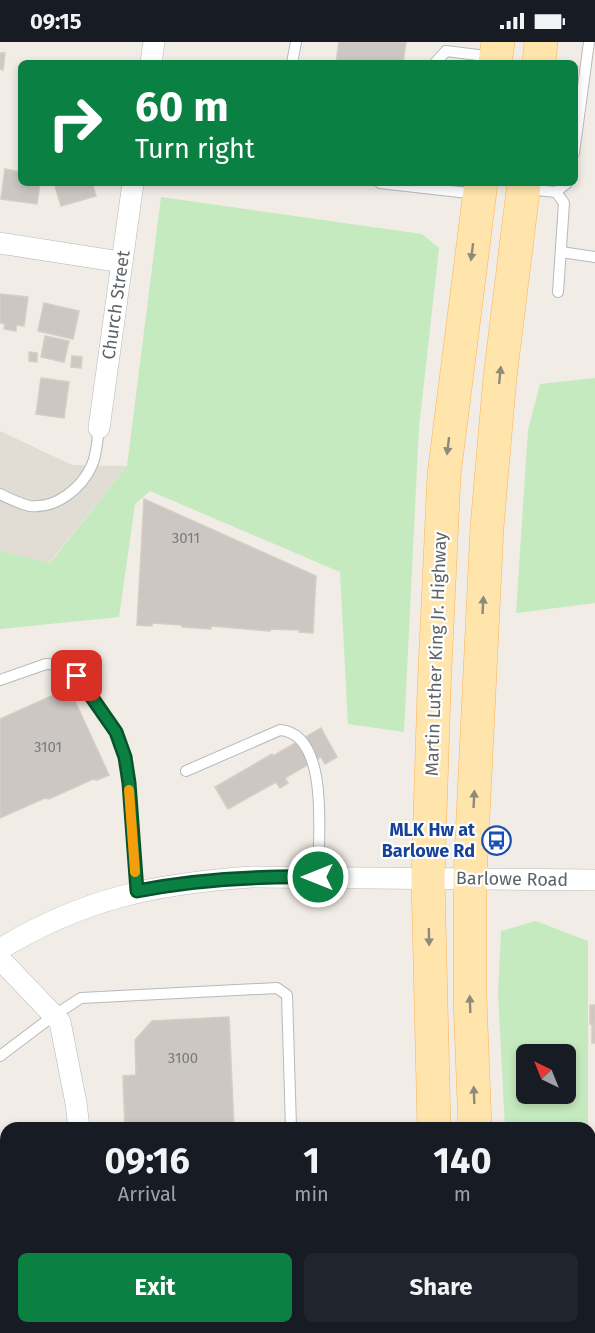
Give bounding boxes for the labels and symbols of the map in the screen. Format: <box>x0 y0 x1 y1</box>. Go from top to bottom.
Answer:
one-way arrow <box>468 243 477 262</box>
street label: Church Street <box>97 248 135 361</box>
one-way arrow <box>495 365 505 384</box>
one-way arrow <box>443 436 453 455</box>
house number: 3011 <box>172 529 200 547</box>
street label: Martin Luther King Jr. Highway <box>421 531 451 776</box>
one-way arrow <box>479 595 488 614</box>
pin <box>51 650 102 701</box>
house number: 3101 <box>34 738 62 756</box>
one-way arrow <box>469 790 478 809</box>
place label: MLK Hw at Barlowe Rd <box>382 819 476 862</box>
bus stop icon: MLK Hw at Barlowe Rd <box>480 824 512 856</box>
position arrow <box>286 845 350 909</box>
street label: Barlowe Road <box>456 867 568 891</box>
one-way arrow <box>424 927 434 946</box>
one-way arrow <box>466 994 475 1013</box>
north arrow <box>516 1044 576 1104</box>
house number: 3100 <box>168 1049 198 1067</box>
one-way arrow <box>469 1086 479 1105</box>

